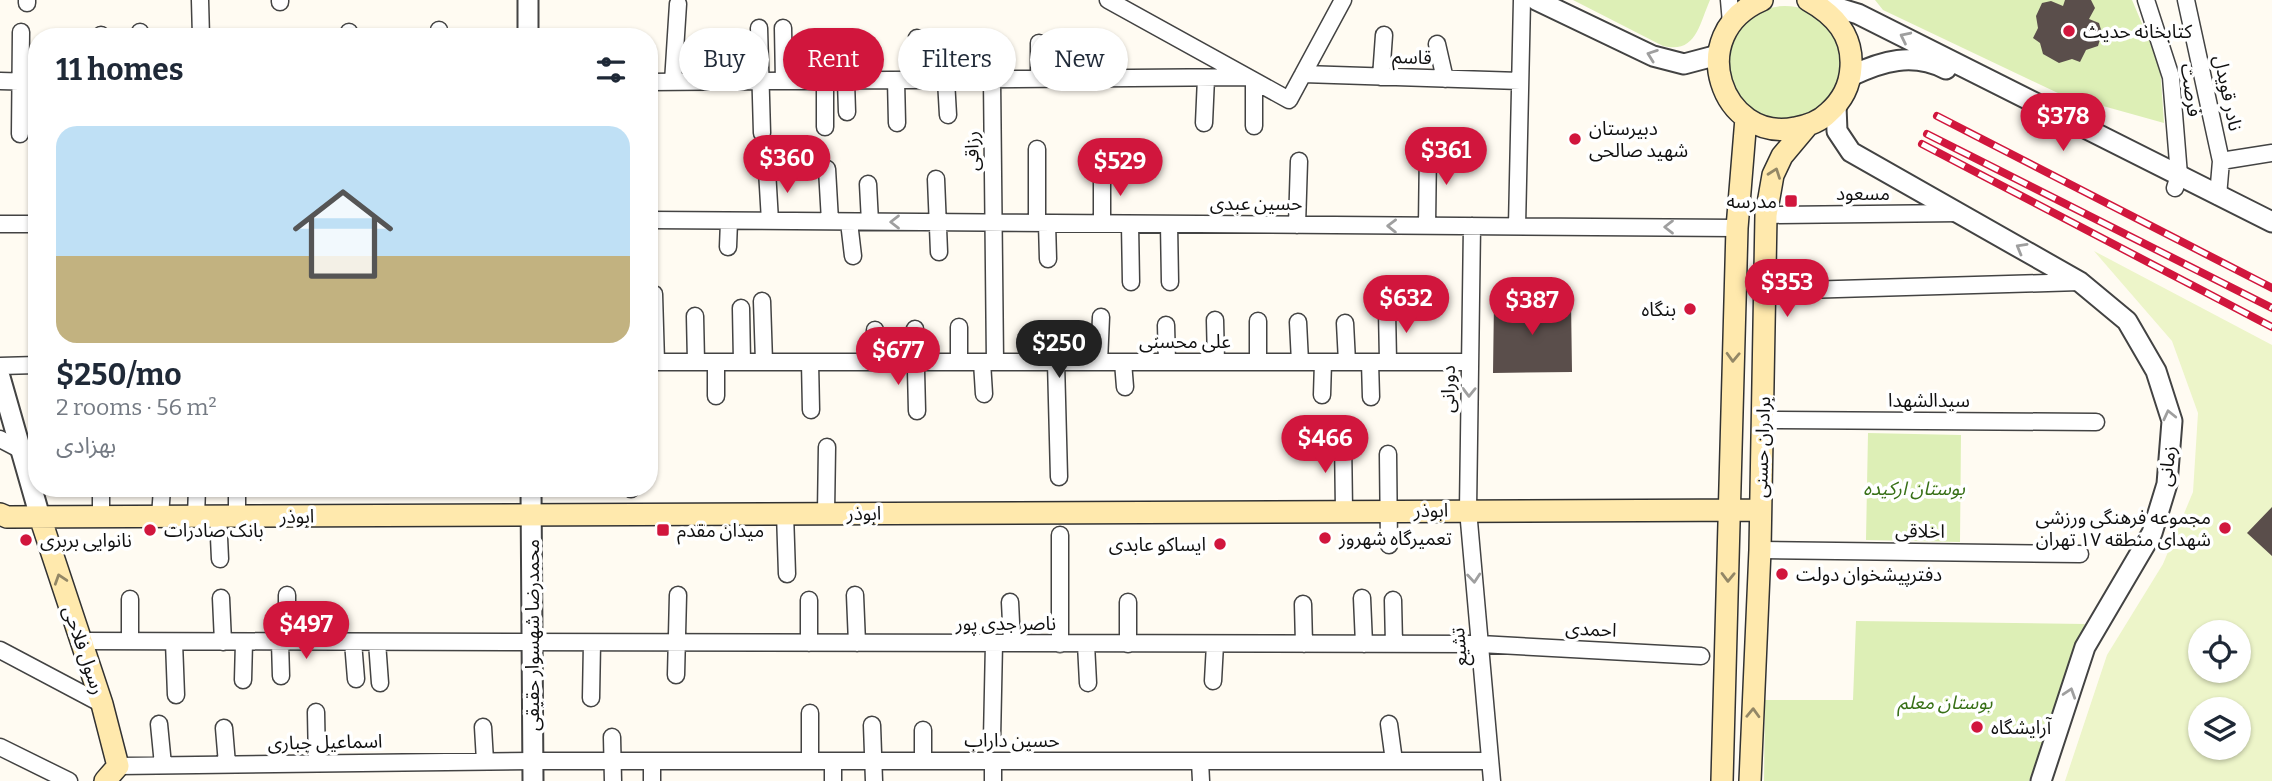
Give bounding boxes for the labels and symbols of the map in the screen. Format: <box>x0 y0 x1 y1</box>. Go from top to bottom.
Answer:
place label: کتابخانه حدیث <box>2083 20 2193 43</box>
marker: کتابخانه حدیث <box>2061 23 2077 39</box>
one-way arrow <box>1899 32 1912 46</box>
street label: قاسم <box>1392 45 1432 72</box>
one-way arrow <box>1647 49 1659 63</box>
street label: نادر قویدل <box>2209 53 2247 133</box>
street label: فرصت <box>2176 62 2206 118</box>
pin: $378 <box>2022 94 2104 153</box>
place label: دبیرستان شهید صالحی <box>1589 117 1688 162</box>
pin: $361 <box>1405 128 1487 187</box>
street label: رزاقی <box>960 131 984 171</box>
marker: دبیرستان شهید صالحی <box>1567 131 1583 147</box>
pin: $360 <box>746 136 828 195</box>
pin: $529 <box>1079 138 1161 198</box>
one-way arrow <box>1767 168 1781 180</box>
street label: مسعود <box>1836 182 1890 205</box>
place label: مدرسه <box>1726 190 1777 213</box>
street label: حسین عبدی <box>1210 192 1302 215</box>
marker: مدرسه <box>1783 193 1799 209</box>
one-way arrow <box>890 214 900 230</box>
one-way arrow <box>1387 218 1398 233</box>
one-way arrow <box>1663 219 1674 235</box>
one-way arrow <box>2015 243 2028 256</box>
pin: $353 <box>1746 260 1828 319</box>
pin: $632 <box>1365 276 1447 335</box>
pin: $387 <box>1491 278 1573 337</box>
place label: بنگاه <box>1641 298 1676 321</box>
marker: بنگاه <box>1682 301 1698 317</box>
pin: $250 <box>1018 320 1100 380</box>
pin: $677 <box>857 328 939 387</box>
street label: علی محسنی <box>1139 330 1231 353</box>
one-way arrow <box>1726 352 1741 363</box>
street label: دورانی <box>1436 365 1460 413</box>
one-way arrow <box>1462 387 1477 398</box>
street label: سیدالشهدا <box>1888 389 1970 412</box>
street label: برادران حسنی <box>1749 396 1775 498</box>
one-way arrow <box>2163 410 2178 422</box>
pin: $466 <box>1284 416 1366 475</box>
street label: زمانی <box>2153 444 2181 488</box>
park label: بوستان ارکیده <box>1863 477 1966 500</box>
street label: ابوذر <box>1413 499 1448 522</box>
street label: ابوذر <box>846 502 881 525</box>
street label: ابوذر <box>279 505 314 528</box>
place label: مجموعه فرهنگی ورزشی شهدای منطقه ۱۷ تهران <box>2036 506 2211 551</box>
place label: بانک صادرات <box>164 519 264 542</box>
place label: میدان مقدم <box>677 519 764 545</box>
street label: اخلاقی <box>1895 519 1945 543</box>
marker: مجموعه فرهنگی ورزشی شهدای منطقه ۱۷ تهران <box>2217 520 2233 536</box>
marker: بانک صادرات <box>142 522 158 538</box>
marker: میدان مقدم <box>655 522 671 538</box>
place label: تعمیرگاه شهروز <box>1338 527 1452 550</box>
place label: نانوایی بربری <box>40 529 132 552</box>
marker: تعمیرگاه شهروز <box>1317 530 1333 546</box>
marker: نانوایی بربری <box>18 532 34 548</box>
place label: ایساکو عابدی <box>1109 533 1206 556</box>
marker: ایساکو عابدی <box>1212 536 1228 552</box>
street label: محمدرضا شهسوار حقیقی <box>521 539 544 731</box>
place label: دفترپیشخوان دولت <box>1796 563 1942 587</box>
marker: دفترپیشخوان دولت <box>1774 566 1790 582</box>
one-way arrow <box>1720 572 1735 583</box>
one-way arrow <box>54 573 68 586</box>
one-way arrow <box>1466 573 1481 584</box>
pin: $497 <box>265 602 347 661</box>
street label: رسول فلاحی <box>58 603 110 697</box>
street label: ناصر جدی پور <box>955 612 1056 636</box>
street label: احمدی <box>1565 616 1617 642</box>
street label: تشیع <box>1446 626 1475 667</box>
one-way arrow <box>2062 687 2076 699</box>
park label: بوستان معلم <box>1897 691 1993 717</box>
one-way arrow <box>1746 707 1761 718</box>
place label: آرایشگاه <box>1991 716 2053 739</box>
marker: آرایشگاه <box>1969 719 1985 735</box>
street label: اسماعیل جباری <box>267 729 383 755</box>
street label: حسین داراب <box>964 729 1060 752</box>

